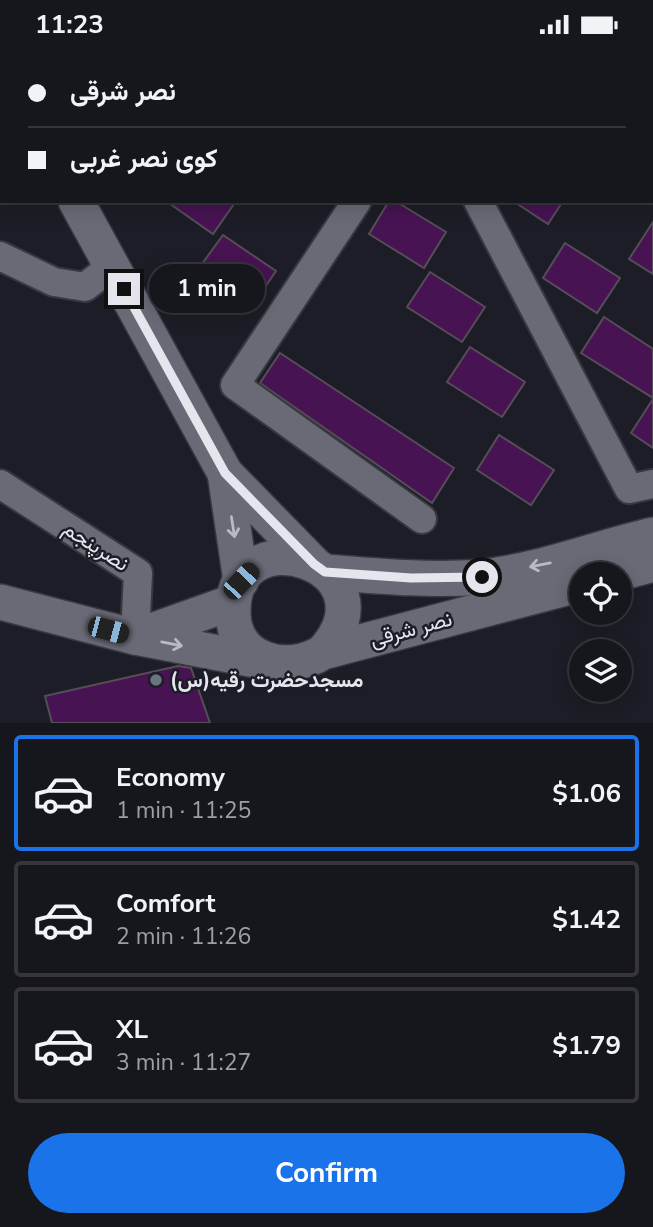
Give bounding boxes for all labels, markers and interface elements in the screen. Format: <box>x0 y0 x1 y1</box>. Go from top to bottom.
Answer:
text: 11:23 <box>35 7 104 42</box>
text: نصر شرقی <box>70 74 176 109</box>
text: کوی نصر غربی <box>70 141 218 176</box>
callout: 1 min <box>148 265 264 313</box>
route end <box>108 273 140 305</box>
text: 1 min <box>177 273 237 304</box>
street label: نصرپنجم <box>58 514 134 578</box>
one-way arrow <box>227 515 240 538</box>
car <box>219 558 264 604</box>
one-way arrow <box>529 559 552 573</box>
route start <box>466 561 498 593</box>
map controls <box>569 562 632 702</box>
button: locate <box>569 562 632 625</box>
street label: نصر شرقی <box>367 605 455 653</box>
car <box>85 614 132 646</box>
one-way arrow <box>160 638 183 651</box>
button: layers <box>569 639 632 702</box>
place label: مسجدحضرت رقیه(س) <box>170 666 363 694</box>
marker: مسجدحضرت رقیه(س) <box>148 672 164 688</box>
text: Economy <box>116 760 225 795</box>
icon: car <box>32 762 95 825</box>
text: $1.06 <box>552 776 621 811</box>
text: 1 min · 11:25 <box>116 795 251 826</box>
text: Comfort <box>116 886 216 921</box>
icon: car <box>32 888 95 951</box>
text: $1.42 <box>552 902 621 937</box>
text: 2 min · 11:26 <box>116 921 251 952</box>
text: XL <box>116 1012 148 1047</box>
icon: car <box>32 1014 95 1077</box>
text: $1.79 <box>552 1028 621 1063</box>
text: 3 min · 11:27 <box>116 1047 251 1078</box>
button: Confirm <box>28 1133 625 1213</box>

